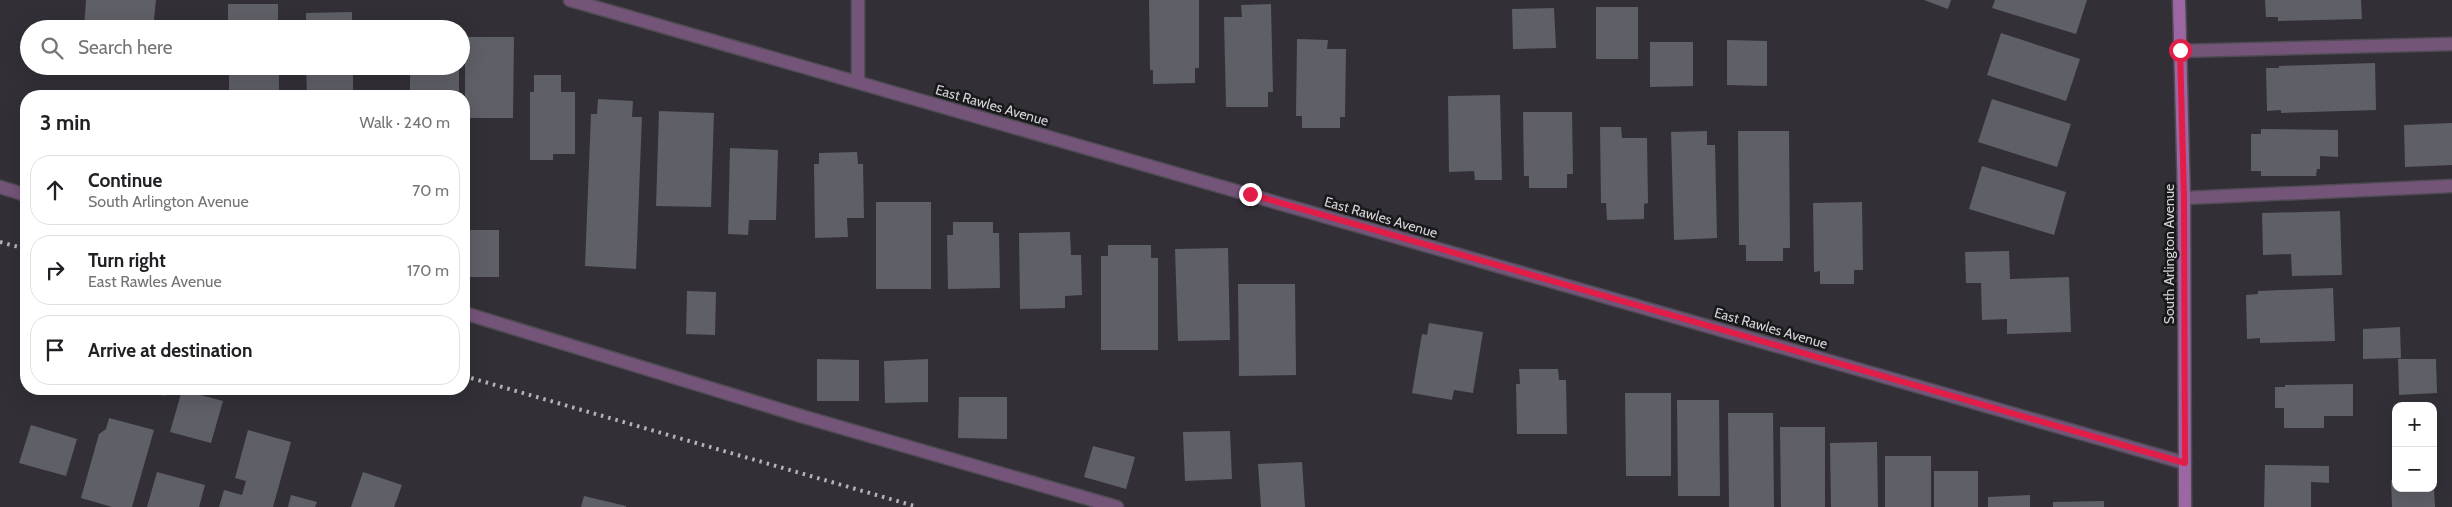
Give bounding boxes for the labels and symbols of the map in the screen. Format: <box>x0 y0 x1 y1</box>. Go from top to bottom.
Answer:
route start <box>2169 39 2192 62</box>
street label: East Rawles Avenue <box>933 80 1051 130</box>
route end <box>1239 183 1262 206</box>
street label: South Arlington Avenue <box>2160 184 2178 324</box>
street label: East Rawles Avenue <box>1322 192 1440 242</box>
street label: East Rawles Avenue <box>1712 303 1830 353</box>

